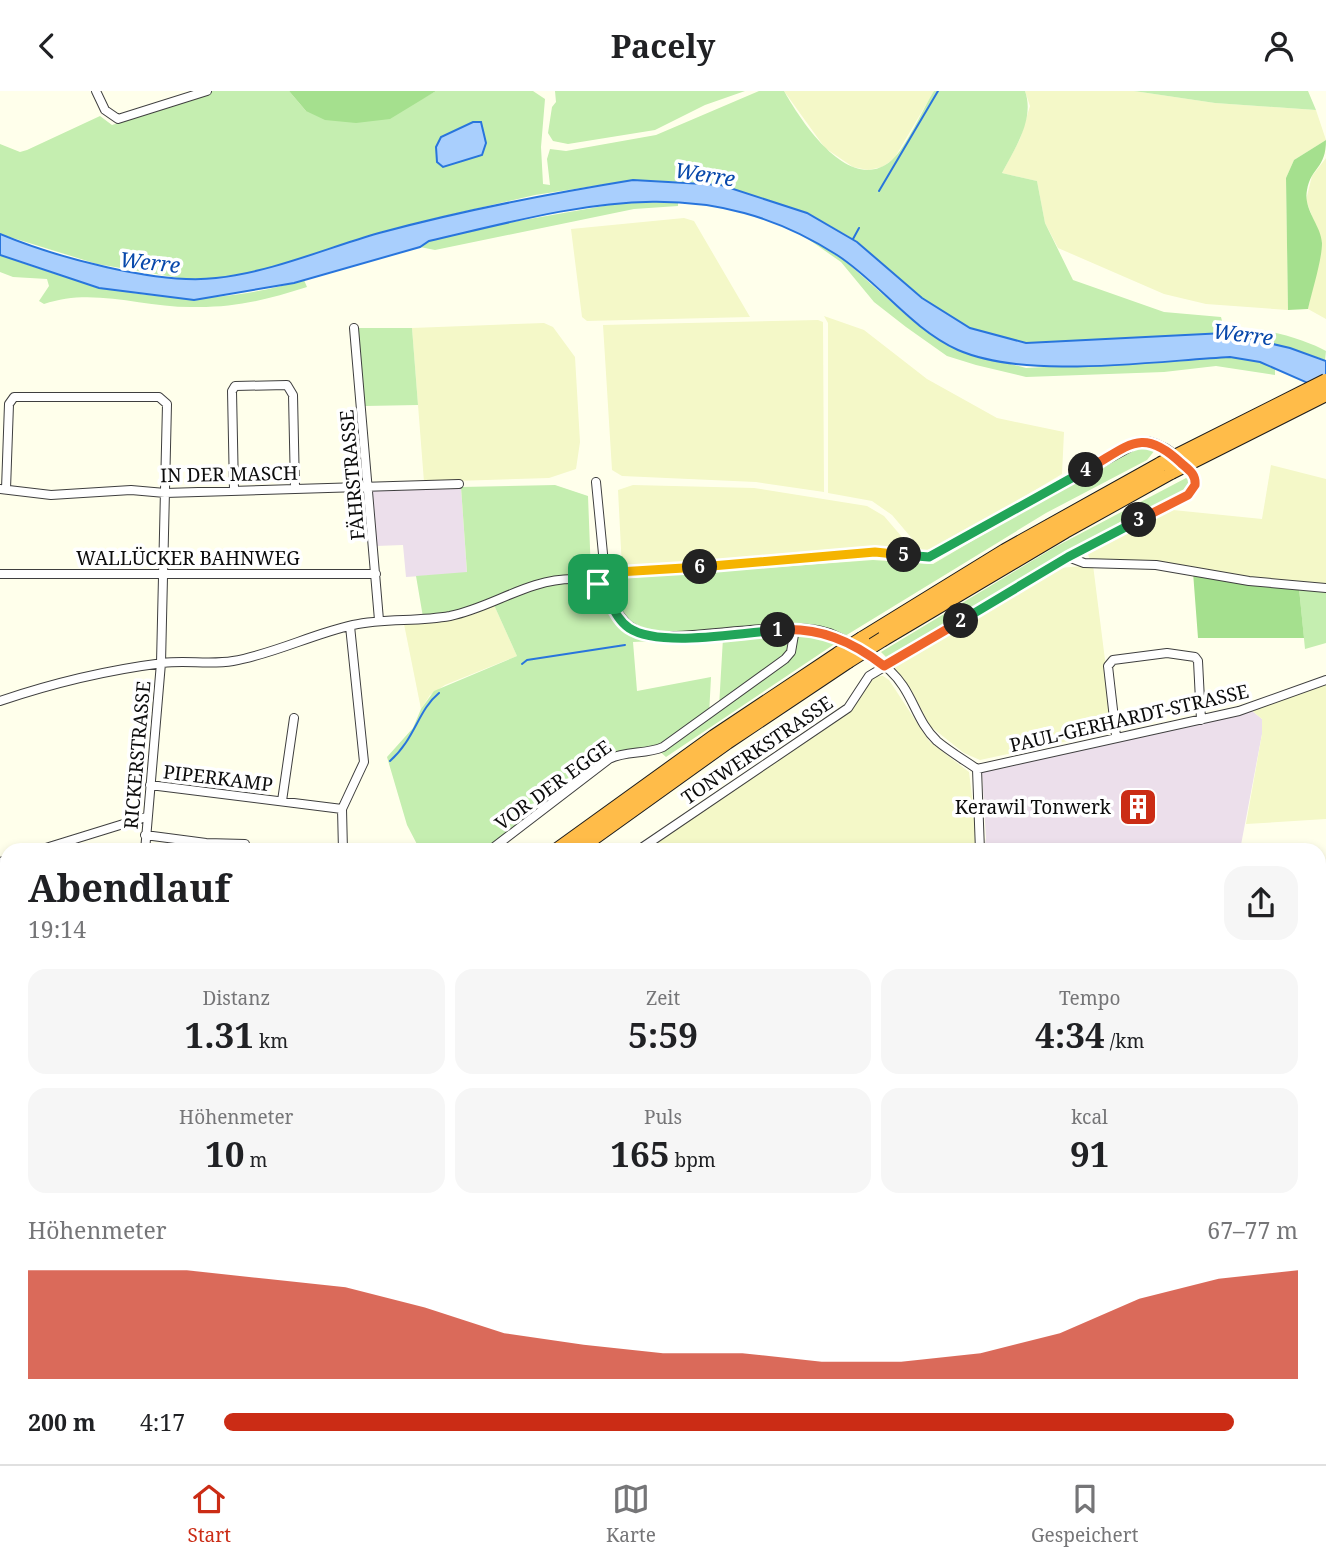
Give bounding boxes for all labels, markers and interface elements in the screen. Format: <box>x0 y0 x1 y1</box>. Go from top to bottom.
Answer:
text: Pacely <box>611 24 715 67</box>
icon: back <box>28 27 66 65</box>
icon: person <box>1260 27 1298 65</box>
water label: Werre <box>673 155 737 193</box>
water label: Werre <box>118 245 182 279</box>
water label: Werre <box>1211 316 1275 352</box>
street label: FÄHRSTRASSE <box>333 409 371 541</box>
pin: 4 <box>1068 453 1104 487</box>
text: 4 <box>1080 456 1091 482</box>
street label: IN DER MASCH <box>160 460 298 488</box>
pin: 3 <box>1122 503 1156 537</box>
text: 3 <box>1133 506 1144 532</box>
pin: 5 <box>886 538 922 573</box>
text: 5 <box>898 541 909 567</box>
street label: WALLÜCKER BAHNWEG <box>76 545 300 571</box>
pin: 6 <box>682 549 718 585</box>
text: 6 <box>694 553 705 579</box>
pin <box>568 554 628 614</box>
icon: arrive <box>579 565 617 603</box>
pin: 2 <box>944 603 978 639</box>
text: 2 <box>955 607 966 633</box>
pin: 1 <box>760 613 796 647</box>
text: 1 <box>772 616 783 642</box>
street label: PAUL-GERHARDT-STRASSE <box>1007 678 1251 758</box>
street label: RICKERSTRASSE <box>118 680 156 830</box>
street label: TONWERKSTRASSE <box>676 690 838 810</box>
street label: VOR DER EGGE <box>490 734 617 836</box>
street label: PIPERKAMP <box>162 758 274 798</box>
building icon: Kerawil Tonwerk <box>1117 786 1159 828</box>
place label: Kerawil Tonwerk <box>955 794 1112 820</box>
text: Abendlauf <box>28 861 230 913</box>
button: share <box>1224 866 1298 940</box>
text: 19:14 <box>28 913 86 945</box>
text: Distanz <box>202 985 270 1011</box>
text: Zeit <box>646 985 680 1011</box>
text: Tempo <box>1059 985 1120 1011</box>
text: 1.31 <box>185 1011 254 1058</box>
text: 5:59 <box>628 1011 698 1058</box>
text: 4:34 <box>1035 1011 1105 1058</box>
text: km <box>254 1028 288 1054</box>
text: /km <box>1105 1028 1144 1054</box>
text: Höhenmeter <box>179 1104 294 1130</box>
text: Puls <box>644 1104 682 1130</box>
text: kcal <box>1071 1104 1108 1130</box>
text: 10 <box>205 1130 245 1177</box>
text: 165 <box>610 1130 670 1177</box>
text: 91 <box>1070 1130 1109 1177</box>
text: m <box>245 1147 268 1173</box>
text: bpm <box>670 1147 716 1173</box>
text: Höhenmeter <box>28 1214 167 1246</box>
text: 67–77 m <box>1207 1214 1298 1246</box>
text: 200 m <box>28 1406 96 1438</box>
text: 4:17 <box>140 1406 185 1438</box>
tab: Start <box>188 1480 231 1548</box>
tab: Karte <box>606 1480 656 1548</box>
tab: Gespeichert <box>1031 1480 1138 1548</box>

